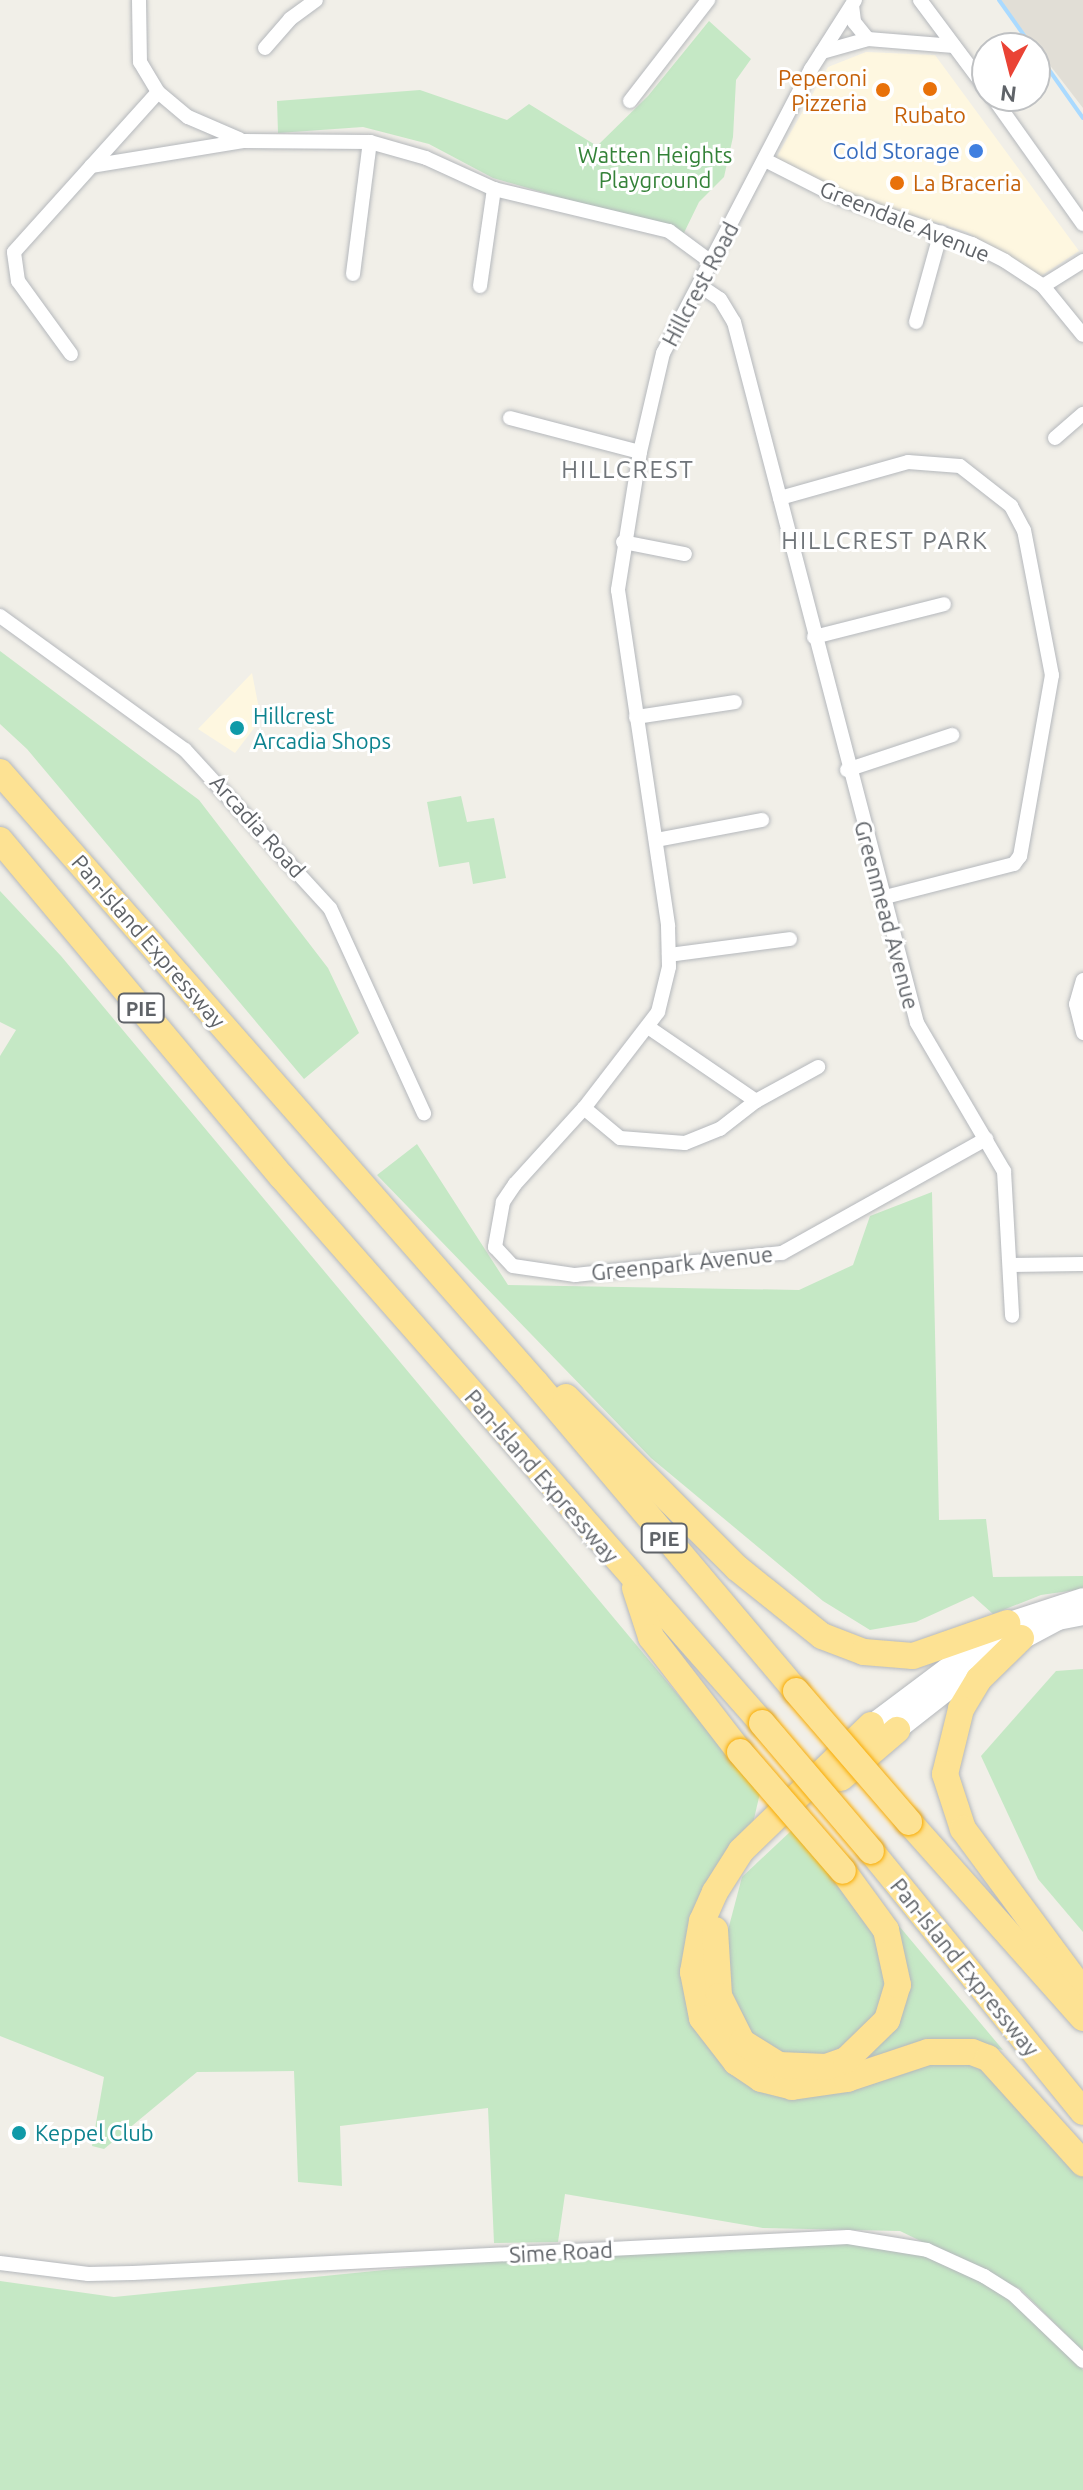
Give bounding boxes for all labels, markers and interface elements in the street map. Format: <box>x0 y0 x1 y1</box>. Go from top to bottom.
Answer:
north arrow <box>971 32 1051 112</box>
place label: Peperoni Pizzeria <box>778 64 867 116</box>
marker: Rubato <box>921 80 939 98</box>
marker: Peperoni Pizzeria <box>874 81 892 99</box>
text: N <box>999 81 1018 108</box>
place label: Rubato <box>894 102 966 128</box>
place label: Cold Storage <box>833 138 960 164</box>
park label: Watten Heights Playground <box>578 141 732 192</box>
marker: Cold Storage <box>967 142 985 160</box>
place label: La Braceria <box>913 170 1021 196</box>
marker: La Braceria <box>888 174 906 192</box>
street label: Greendale Avenue <box>816 175 994 267</box>
street label: Hillcrest Road <box>656 217 744 351</box>
district label: HILLCREST <box>561 456 695 484</box>
district label: HILLCREST PARK <box>781 527 989 555</box>
place label: Hillcrest Arcadia Shops <box>253 702 391 754</box>
marker: Hillcrest Arcadia Shops <box>228 719 246 737</box>
street label: Arcadia Road <box>205 769 311 883</box>
street label: Greenmead Avenue <box>849 818 925 1012</box>
street label: Pan-Island Expressway <box>67 849 231 1033</box>
road number: PIE <box>117 992 165 1024</box>
street label: Greenpark Avenue <box>590 1240 774 1286</box>
street label: Pan-Island Expressway <box>460 1384 624 1568</box>
road number: PIE <box>640 1522 688 1554</box>
street label: Pan-Island Expressway <box>885 1873 1045 2061</box>
place label: Keppel Club <box>35 2120 154 2146</box>
marker: Keppel Club <box>10 2124 28 2142</box>
street label: Sime Road <box>509 2236 613 2268</box>

